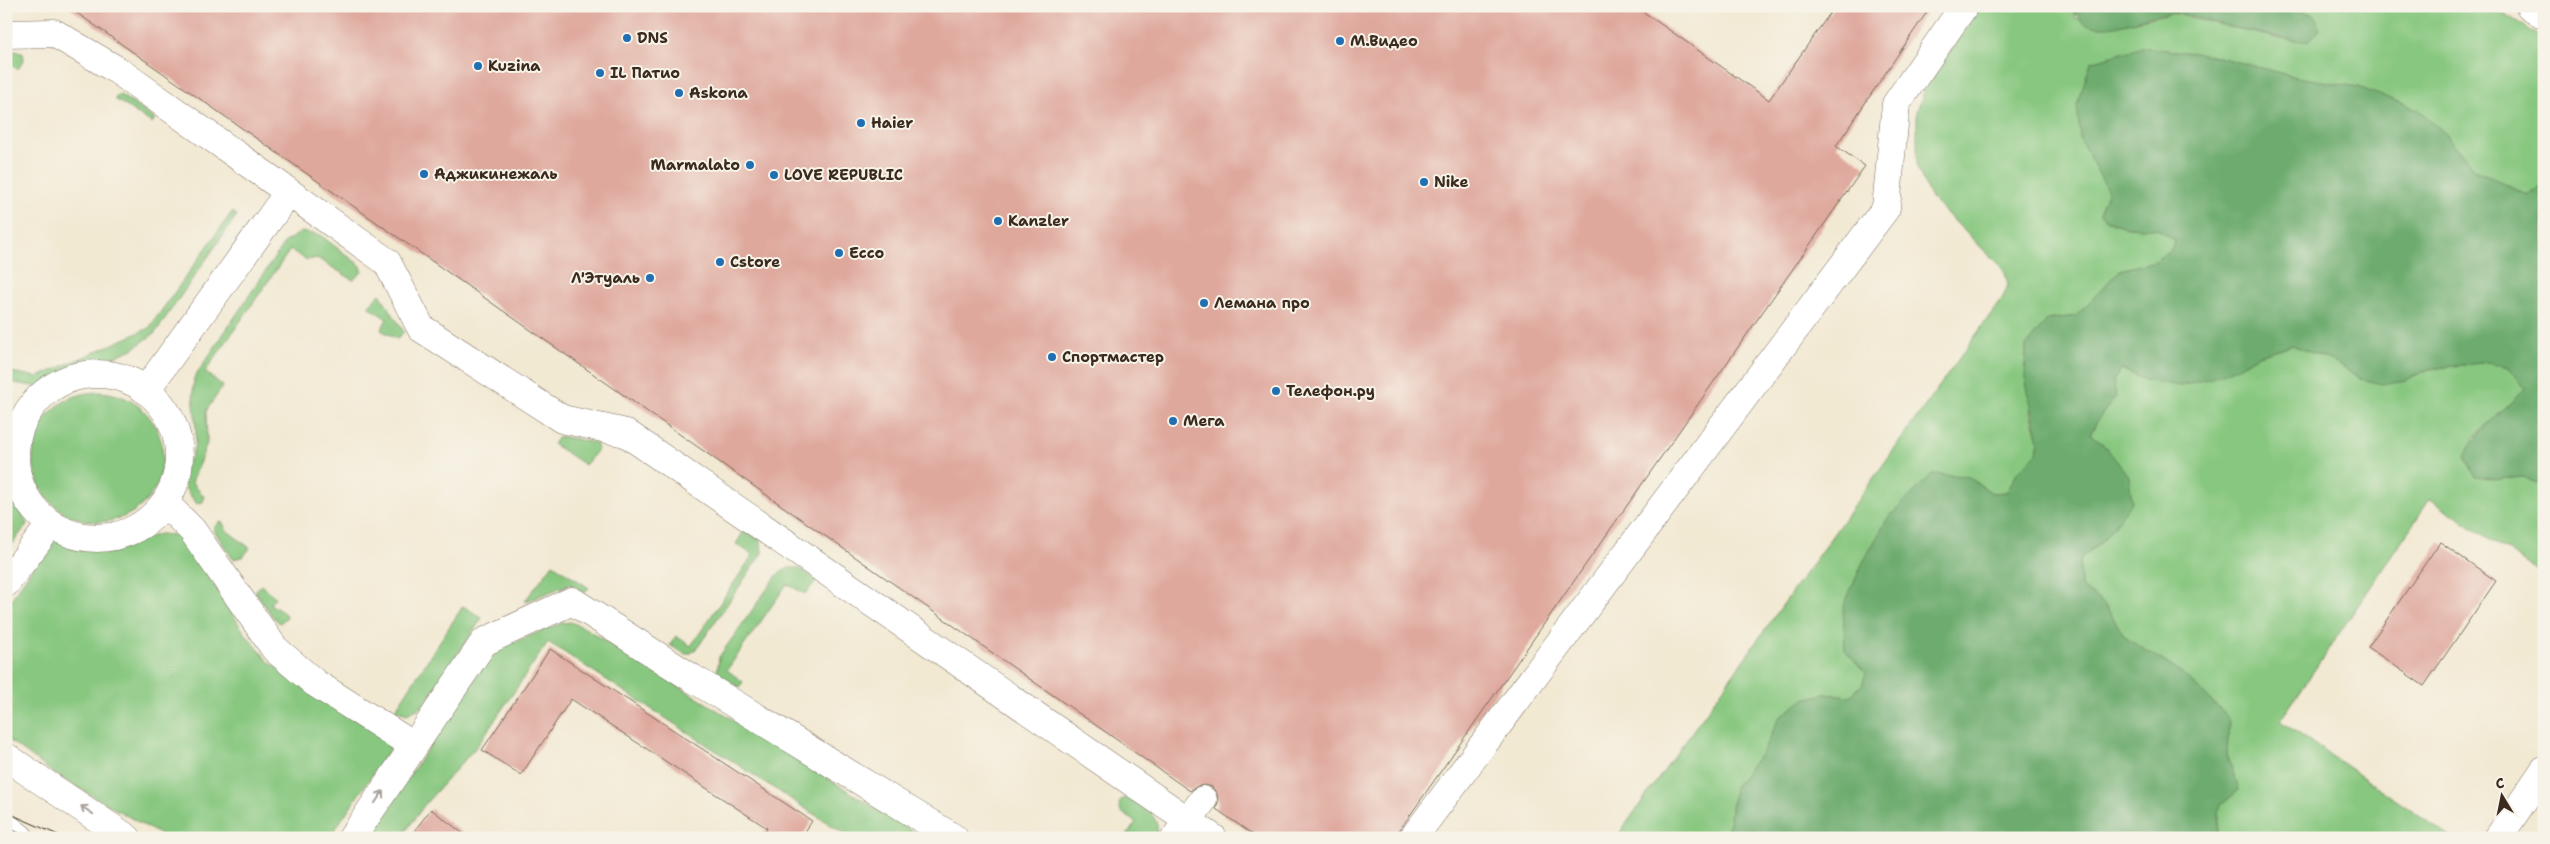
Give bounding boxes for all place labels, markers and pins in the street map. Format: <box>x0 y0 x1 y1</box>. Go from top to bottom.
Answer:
place label: DNS <box>637 28 668 48</box>
place label: М.Видео <box>1350 31 1418 51</box>
marker: DNS <box>621 32 633 44</box>
marker: М.Видео <box>1334 35 1346 47</box>
place label: Kuzina <box>488 56 541 76</box>
marker: Kuzina <box>472 60 484 72</box>
place label: IL Патио <box>610 63 680 83</box>
marker: IL Патио <box>594 67 606 79</box>
place label: Askona <box>689 83 749 103</box>
marker: Askona <box>673 87 685 99</box>
place label: Haier <box>871 113 913 133</box>
marker: Haier <box>855 117 867 129</box>
place label: Marmalato <box>651 155 740 175</box>
marker: Marmalato <box>744 159 756 171</box>
place label: Аджикинежаль <box>434 164 558 184</box>
place label: LOVE REPUBLIC <box>784 165 903 185</box>
marker: Аджикинежаль <box>418 168 430 180</box>
marker: LOVE REPUBLIC <box>768 169 780 181</box>
place label: Nike <box>1434 172 1469 192</box>
marker: Nike <box>1418 176 1430 188</box>
place label: Kanzler <box>1008 211 1069 231</box>
marker: Kanzler <box>992 215 1004 227</box>
place label: Ecco <box>849 243 884 263</box>
marker: Ecco <box>833 247 845 259</box>
place label: Cstore <box>730 252 780 272</box>
marker: Cstore <box>714 256 726 268</box>
place label: Л'Этуаль <box>571 268 640 288</box>
marker: Л'Этуаль <box>644 272 656 284</box>
place label: Лемана про <box>1214 293 1310 313</box>
marker: Лемана про <box>1198 297 1210 309</box>
place label: Спортмастер <box>1062 347 1164 367</box>
marker: Спортмастер <box>1046 351 1058 363</box>
place label: Телефон.ру <box>1286 381 1375 401</box>
marker: Телефон.ру <box>1270 385 1282 397</box>
place label: Мега <box>1183 411 1225 431</box>
marker: Мега <box>1167 415 1179 427</box>

